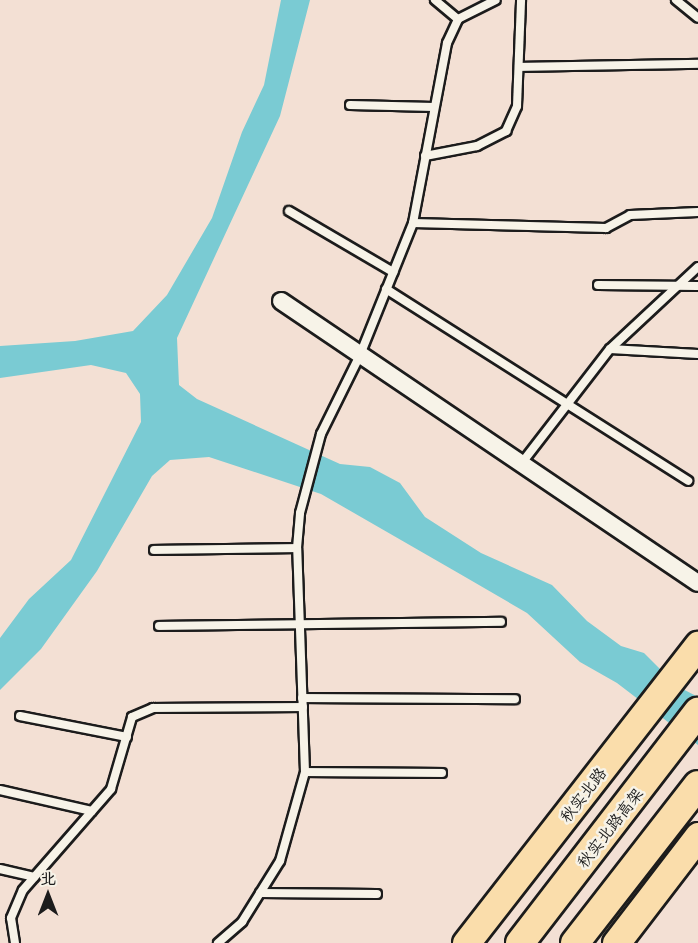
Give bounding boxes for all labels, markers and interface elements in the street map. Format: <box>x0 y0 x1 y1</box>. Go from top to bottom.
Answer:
street label: 秋实北路 <box>555 763 609 825</box>
street label: 秋实北路高架 <box>572 783 646 871</box>
north arrow <box>18 865 78 925</box>
text: 北 <box>40 865 56 889</box>

